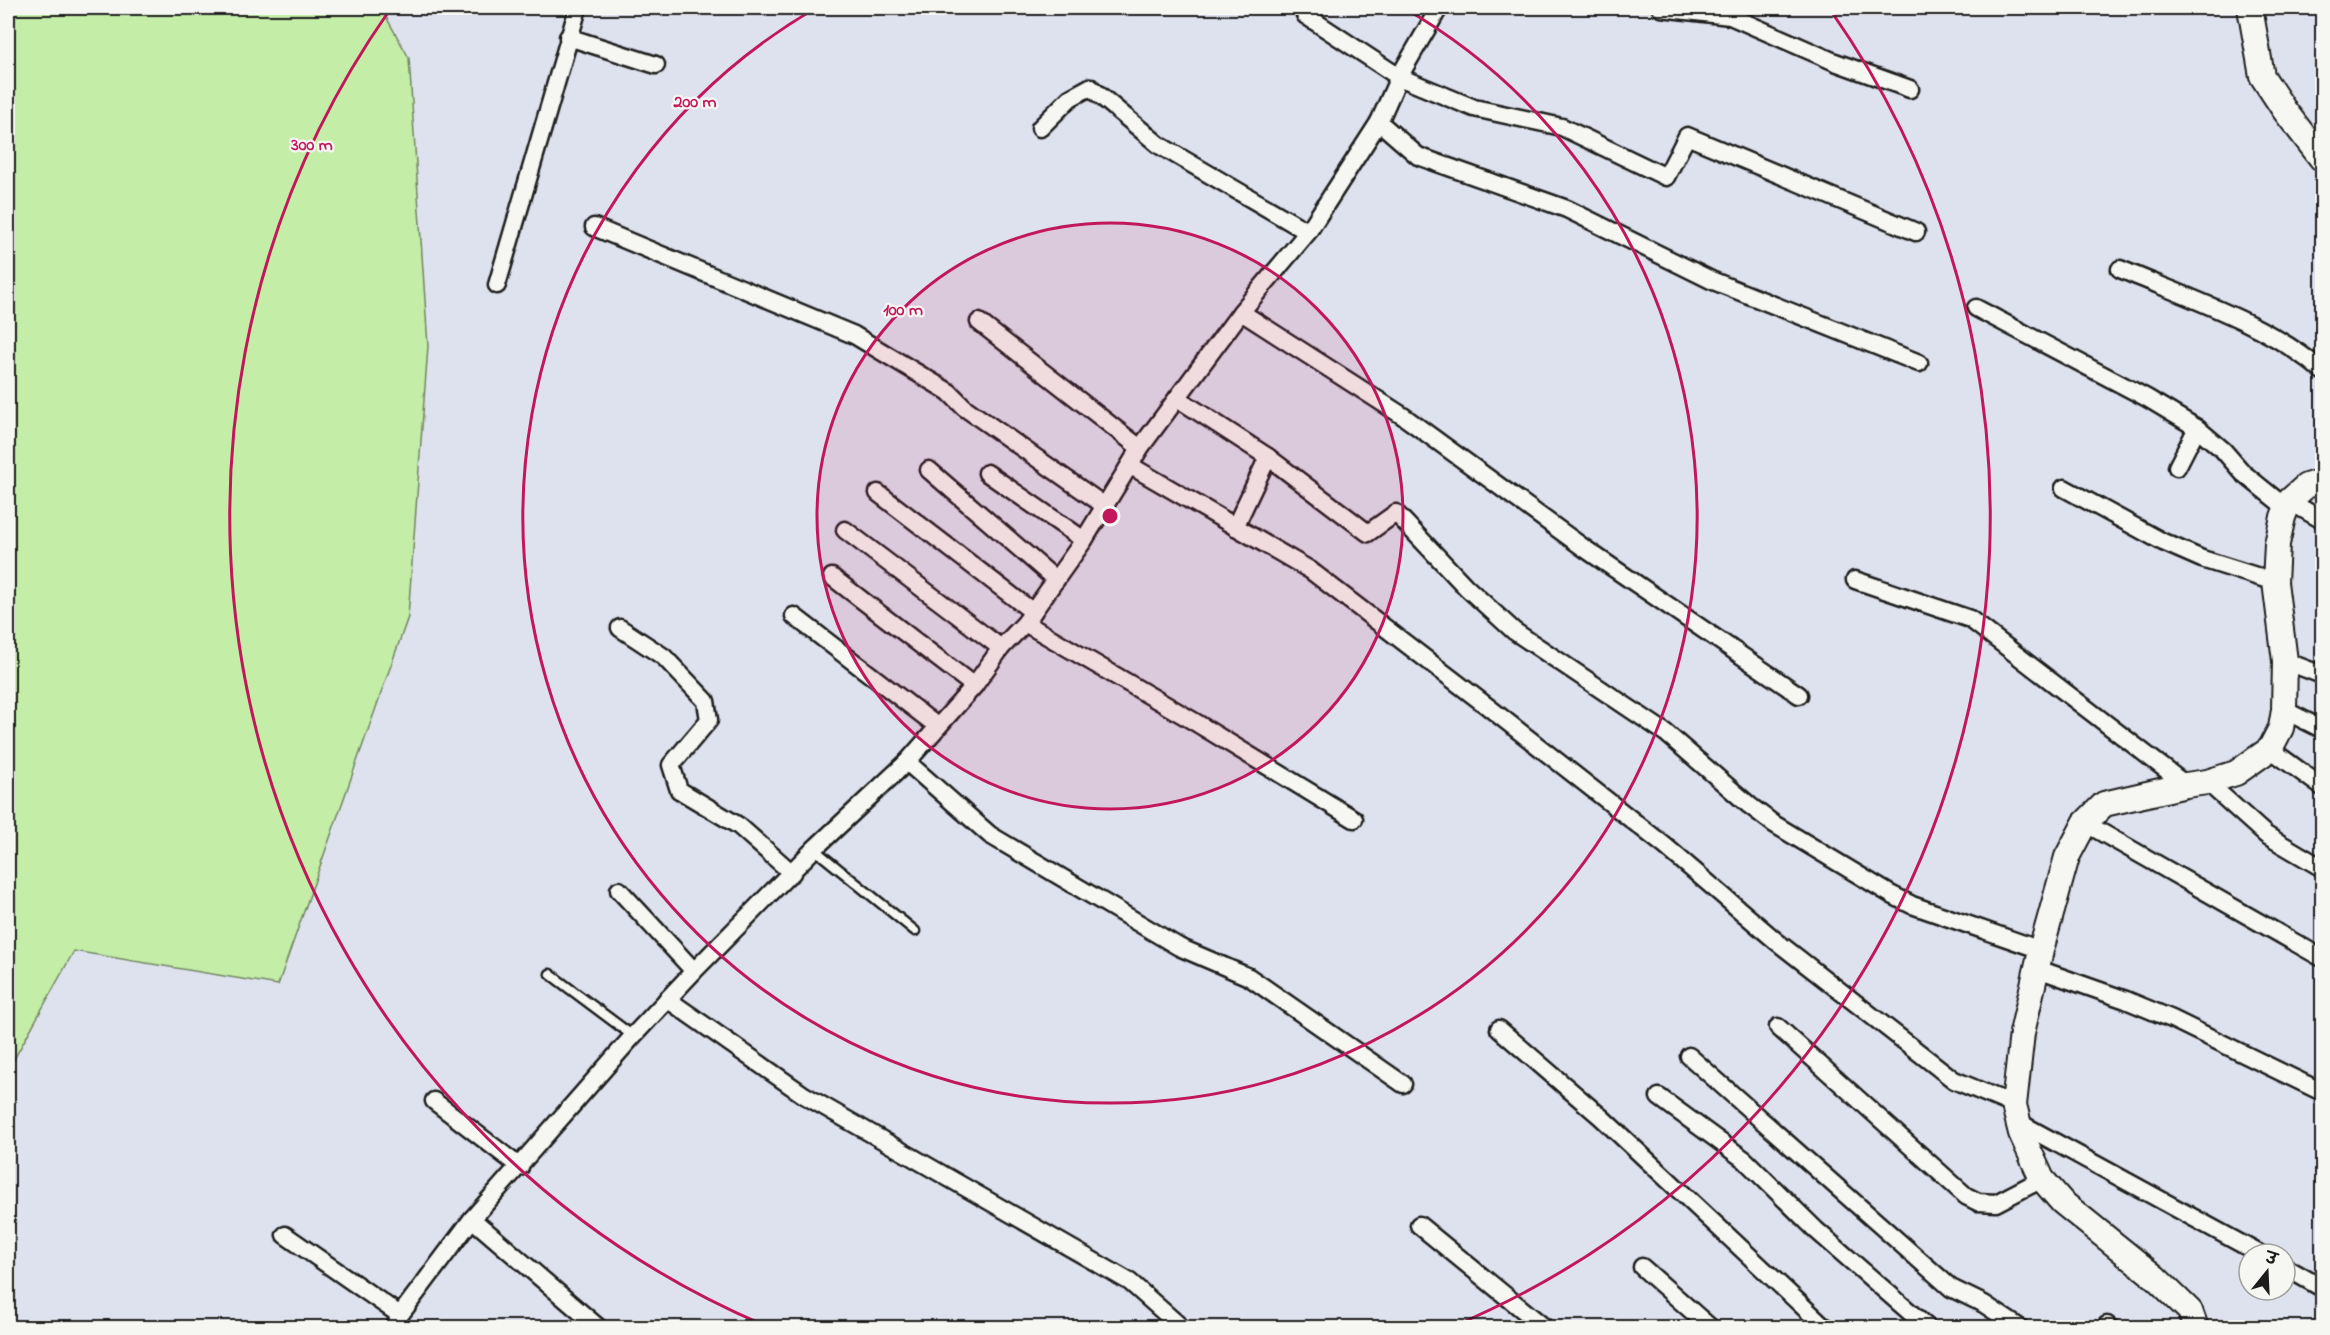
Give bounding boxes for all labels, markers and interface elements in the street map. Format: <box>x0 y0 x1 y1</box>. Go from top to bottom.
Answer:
text: 200 m <box>673 90 717 116</box>
text: 300 m <box>290 133 333 159</box>
text: 100 m <box>883 298 923 324</box>
centre of rings <box>1100 506 1120 526</box>
north arrow <box>2237 1242 2297 1302</box>
text: उ <box>2260 1246 2281 1273</box>

